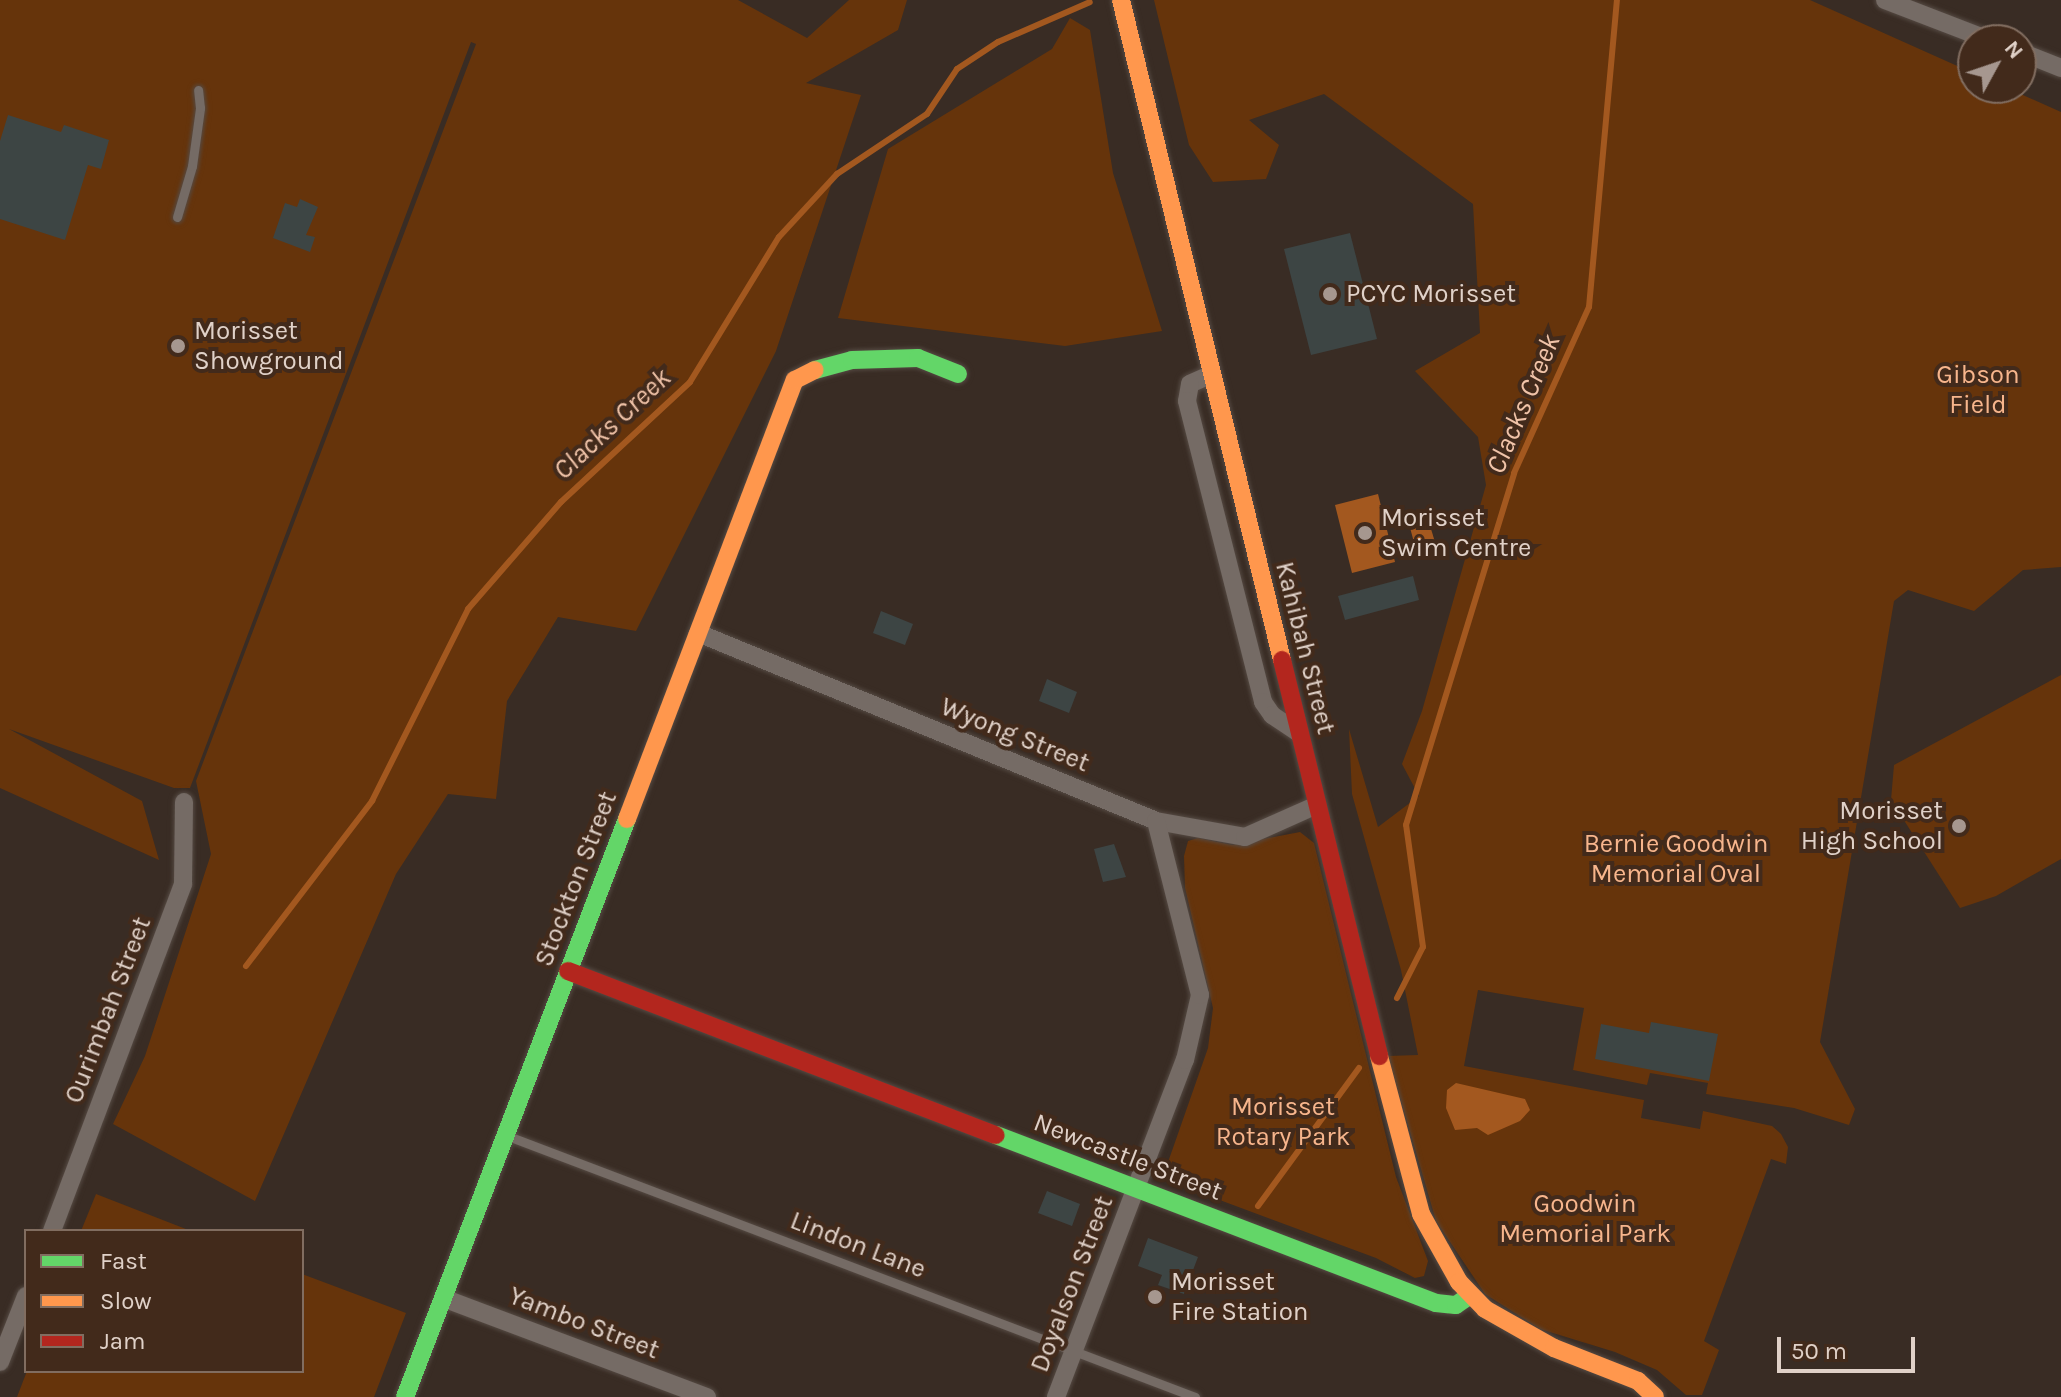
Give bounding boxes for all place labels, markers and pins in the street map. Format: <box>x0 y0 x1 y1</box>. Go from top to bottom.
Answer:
place label: PCYC Morisset <box>1346 278 1516 310</box>
marker: PCYC Morisset <box>1321 285 1339 303</box>
place label: Morisset Showground <box>194 315 344 376</box>
marker: Morisset Showground <box>169 337 187 355</box>
place label: Morisset Swim Centre <box>1381 502 1531 564</box>
marker: Morisset Swim Centre <box>1356 524 1374 542</box>
place label: Morisset High School <box>1801 795 1943 856</box>
marker: Morisset High School <box>1950 817 1968 835</box>
place label: Morisset Fire Station <box>1171 1266 1309 1328</box>
marker: Morisset Fire Station <box>1146 1288 1164 1306</box>

